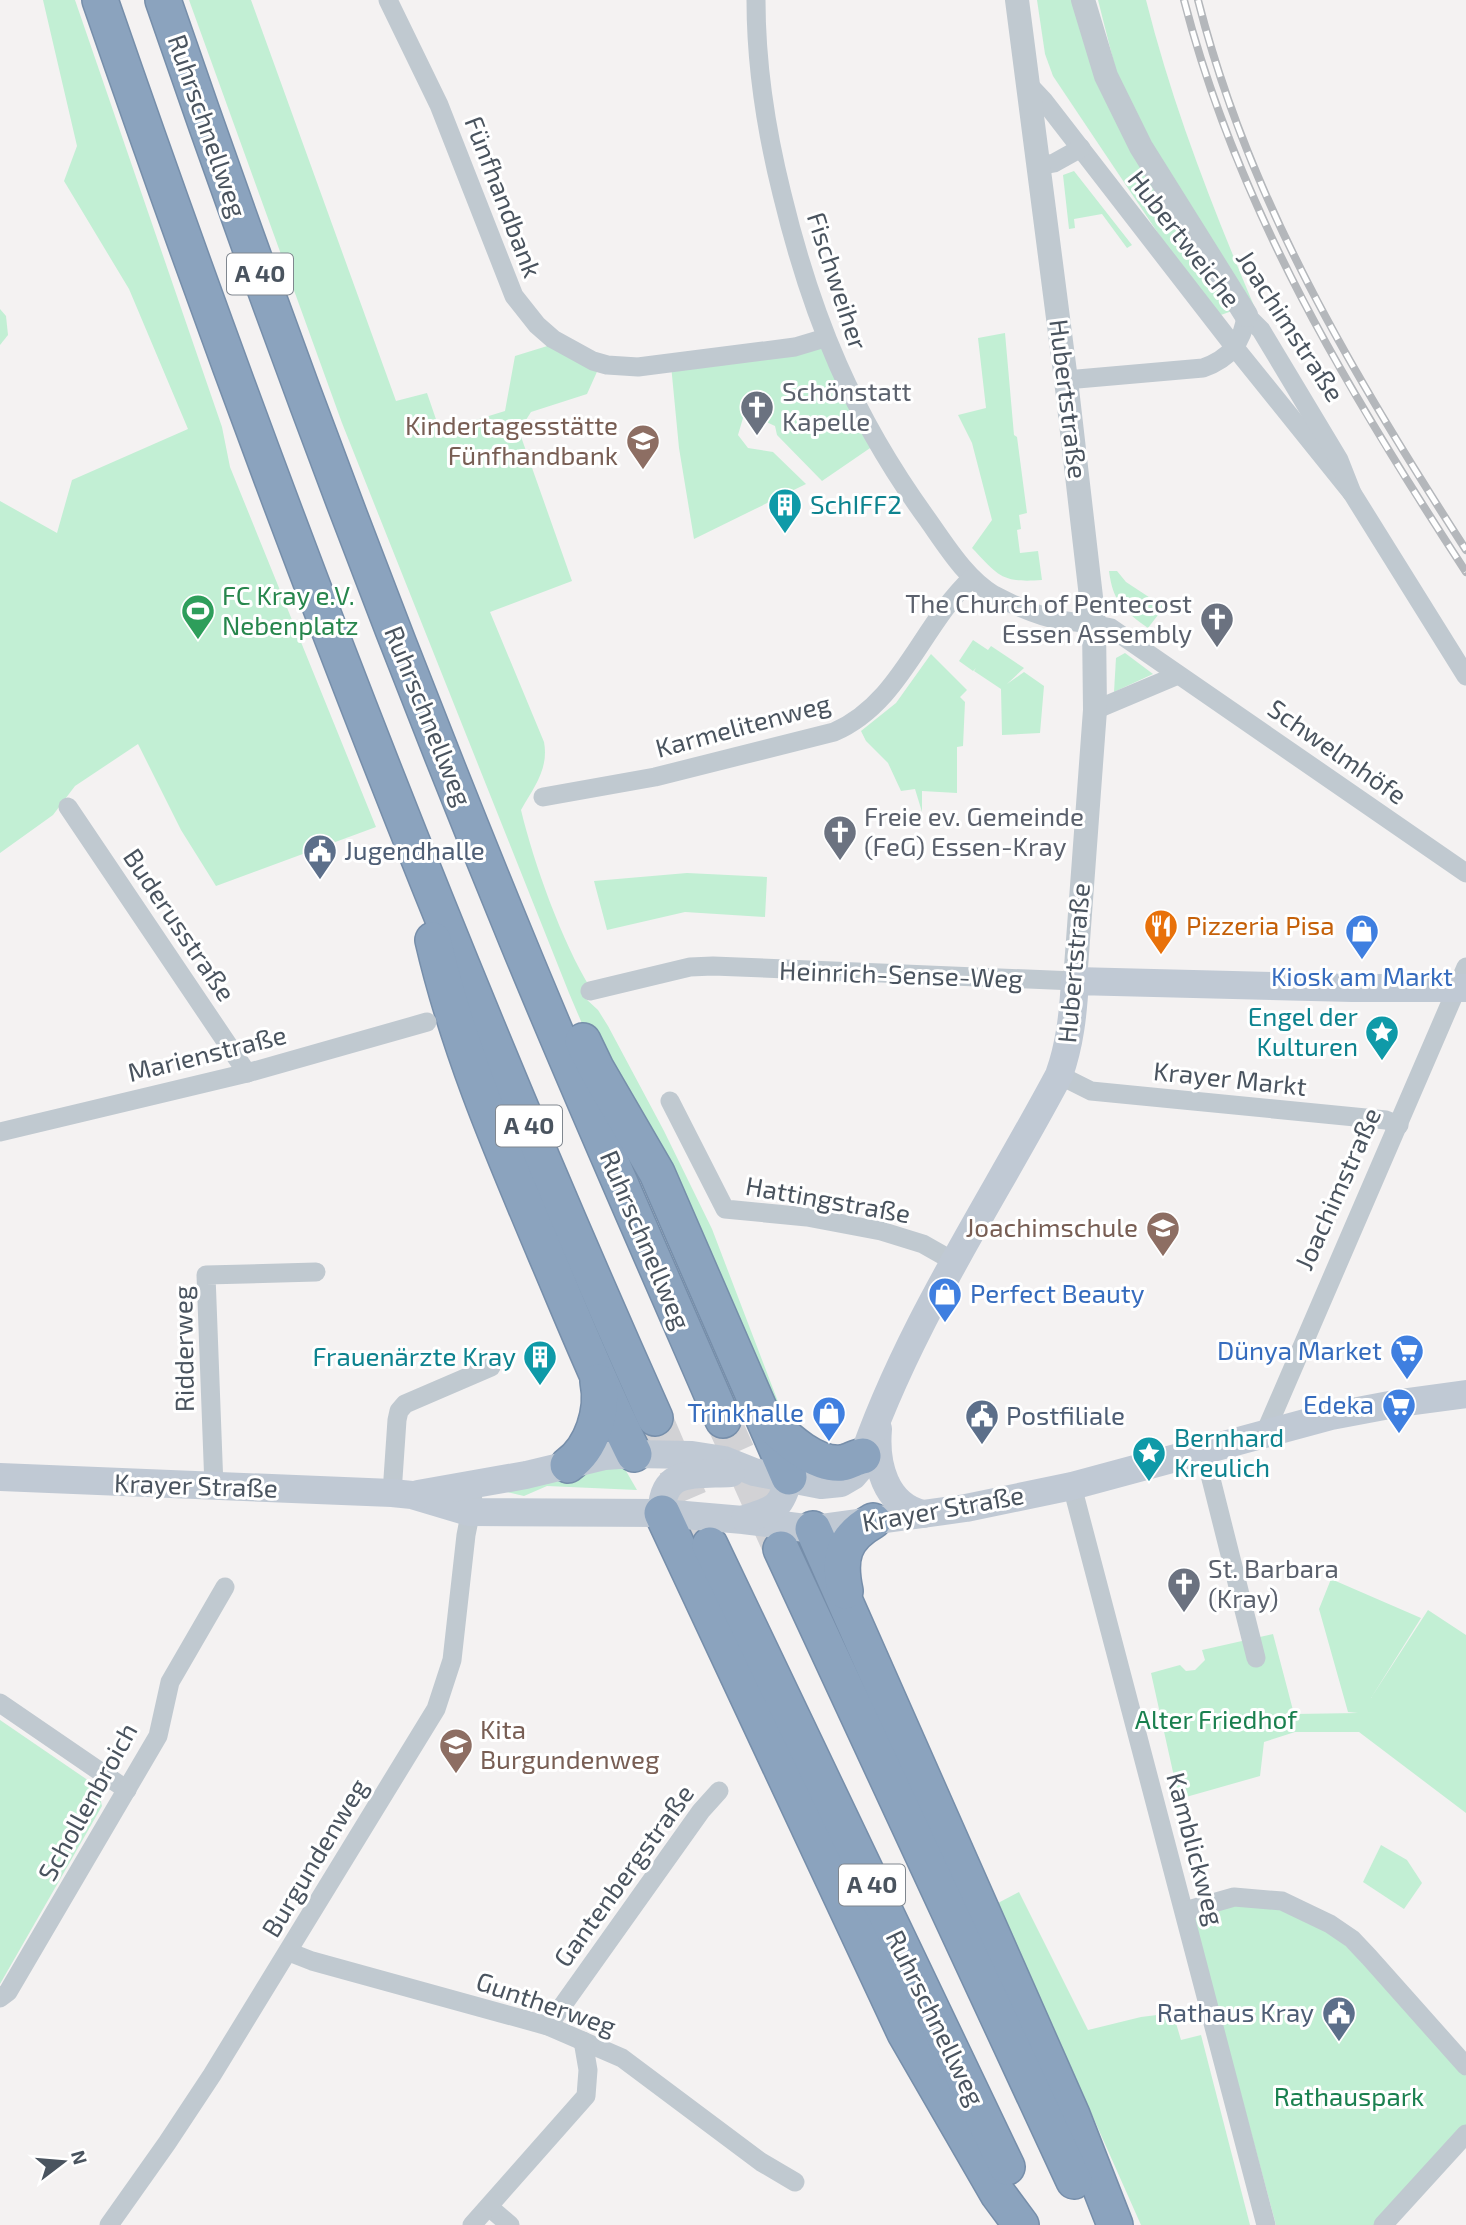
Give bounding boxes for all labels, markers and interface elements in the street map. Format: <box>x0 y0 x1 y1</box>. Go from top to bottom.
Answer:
street label: Ruhrschnellweg <box>163 30 254 221</box>
street label: Fünfhandbank <box>459 111 549 281</box>
street label: Hubertweiche <box>1122 164 1248 313</box>
street label: Fischweiher <box>802 208 875 353</box>
street label: Joachimstraße <box>1231 244 1352 407</box>
road number: A 40 <box>227 254 293 295</box>
street label: Hubertstraße <box>1044 317 1095 480</box>
place label: Schönstatt Kapelle <box>782 375 912 436</box>
church icon: Schönstatt Kapelle <box>738 388 776 437</box>
place label: Kindertagesstätte Fünfhandbank <box>405 409 618 470</box>
school or university icon: Kindertagesstätte Fünfhandbank <box>624 422 662 471</box>
building icon: SchIFF2 <box>766 486 804 535</box>
place label: SchIFF2 <box>810 488 902 519</box>
place label: FC Kray e.V. Nebenplatz <box>222 579 358 640</box>
place label: The Church of Pentecost Essen Assembly <box>905 587 1192 648</box>
sports icon: FC Kray e.V. Nebenplatz <box>179 592 217 641</box>
church icon: The Church of Pentecost Essen Assembly <box>1198 600 1236 649</box>
street label: Ruhrschnellweg <box>379 621 480 810</box>
street label: Karmelitenweg <box>652 686 833 763</box>
street label: Schwelmhöfe <box>1263 692 1413 810</box>
place label: Freie ev. Gemeinde (FeG) Essen-Kray <box>864 800 1084 861</box>
church icon: Freie ev. Gemeinde (FeG) Essen-Kray <box>821 813 859 862</box>
public building icon: Jugendhalle <box>301 832 339 881</box>
place label: Jugendhalle <box>344 834 485 865</box>
street label: Buderusstraße <box>118 842 243 1006</box>
street label: Hubertstraße <box>1050 882 1095 1044</box>
restaurant icon: Pizzeria Pisa <box>1142 907 1180 956</box>
place label: Pizzeria Pisa <box>1186 909 1334 940</box>
shop icon: Kiosk am Markt <box>1343 912 1381 961</box>
street label: Heinrich-Sense-Weg <box>779 954 1023 993</box>
place label: Kiosk am Markt <box>1271 960 1453 991</box>
place label: Engel der Kulturen <box>1248 1000 1358 1061</box>
place icon: Engel der Kulturen <box>1363 1013 1401 1062</box>
street label: Marienstraße <box>124 1018 289 1087</box>
street label: Krayer Markt <box>1152 1054 1308 1101</box>
street label: Joachimstraße <box>1287 1102 1386 1274</box>
road number: A 40 <box>496 1106 562 1146</box>
street label: Ruhrschnellweg <box>595 1145 698 1334</box>
street label: Hattingstraße <box>743 1169 913 1228</box>
school or university icon: Joachimschule <box>1144 1209 1182 1258</box>
place label: Joachimschule <box>966 1211 1138 1242</box>
shop icon: Perfect Beauty <box>926 1275 964 1324</box>
place label: Perfect Beauty <box>970 1277 1145 1308</box>
street label: Ridderweg <box>166 1285 199 1413</box>
supermarket icon: Dünya Market <box>1388 1332 1426 1381</box>
place label: Dünya Market <box>1217 1334 1382 1365</box>
building icon: Frauenärzte Kray <box>521 1338 559 1387</box>
place label: Frauenärzte Kray <box>312 1340 516 1371</box>
supermarket icon: Edeka <box>1380 1386 1418 1435</box>
place label: Edeka <box>1303 1388 1374 1419</box>
shop icon: Trinkhalle <box>810 1394 848 1443</box>
place label: Trinkhalle <box>687 1396 804 1427</box>
public building icon: Postfiliale <box>963 1397 1001 1446</box>
place label: Postfiliale <box>1006 1399 1125 1430</box>
place label: Bernhard Kreulich <box>1174 1421 1284 1482</box>
place icon: Bernhard Kreulich <box>1130 1434 1168 1483</box>
street label: Krayer Straße <box>114 1466 278 1503</box>
street label: Krayer Straße <box>859 1478 1026 1537</box>
place label: St. Barbara (Kray) <box>1208 1552 1339 1613</box>
church icon: St. Barbara (Kray) <box>1165 1565 1203 1614</box>
park label: Alter Friedhof <box>1135 1703 1298 1734</box>
place label: Kita Burgundenweg <box>480 1713 659 1774</box>
street label: Schollenbroich <box>31 1717 143 1886</box>
school or university icon: Kita Burgundenweg <box>437 1726 475 1775</box>
street label: Kamblickweg <box>1161 1769 1232 1929</box>
street label: Burgundenweg <box>254 1772 373 1942</box>
street label: Gantenbergstraße <box>546 1778 699 1972</box>
road number: A 40 <box>839 1864 905 1906</box>
street label: Ruhrschnellweg <box>880 1925 992 2110</box>
street label: Guntherweg <box>473 1964 620 2041</box>
public building icon: Rathaus Kray <box>1320 1994 1358 2043</box>
place label: Rathaus Kray <box>1157 1996 1314 2027</box>
park label: Rathauspark <box>1274 2080 1424 2111</box>
north arrow <box>28 2127 98 2197</box>
text: N <box>67 2147 93 2167</box>

